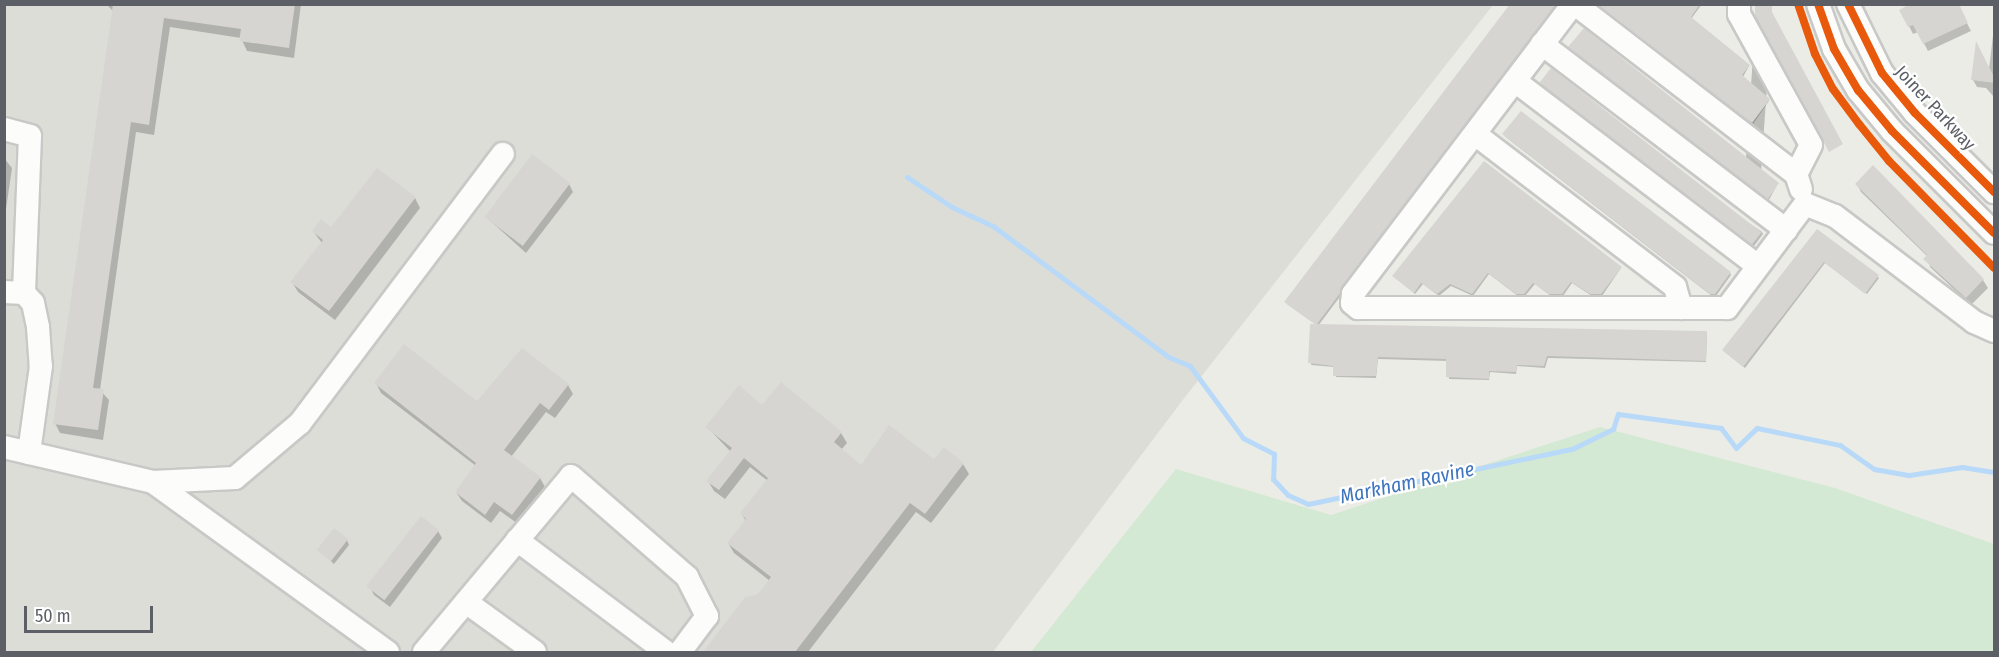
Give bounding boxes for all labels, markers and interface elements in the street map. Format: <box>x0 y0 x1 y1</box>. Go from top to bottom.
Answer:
street label: Joiner Parkway <box>1890 61 1980 155</box>
water label: Markham Ravine <box>1338 457 1476 509</box>
scale bar <box>27 594 156 632</box>
text: 50 m <box>35 605 71 627</box>

